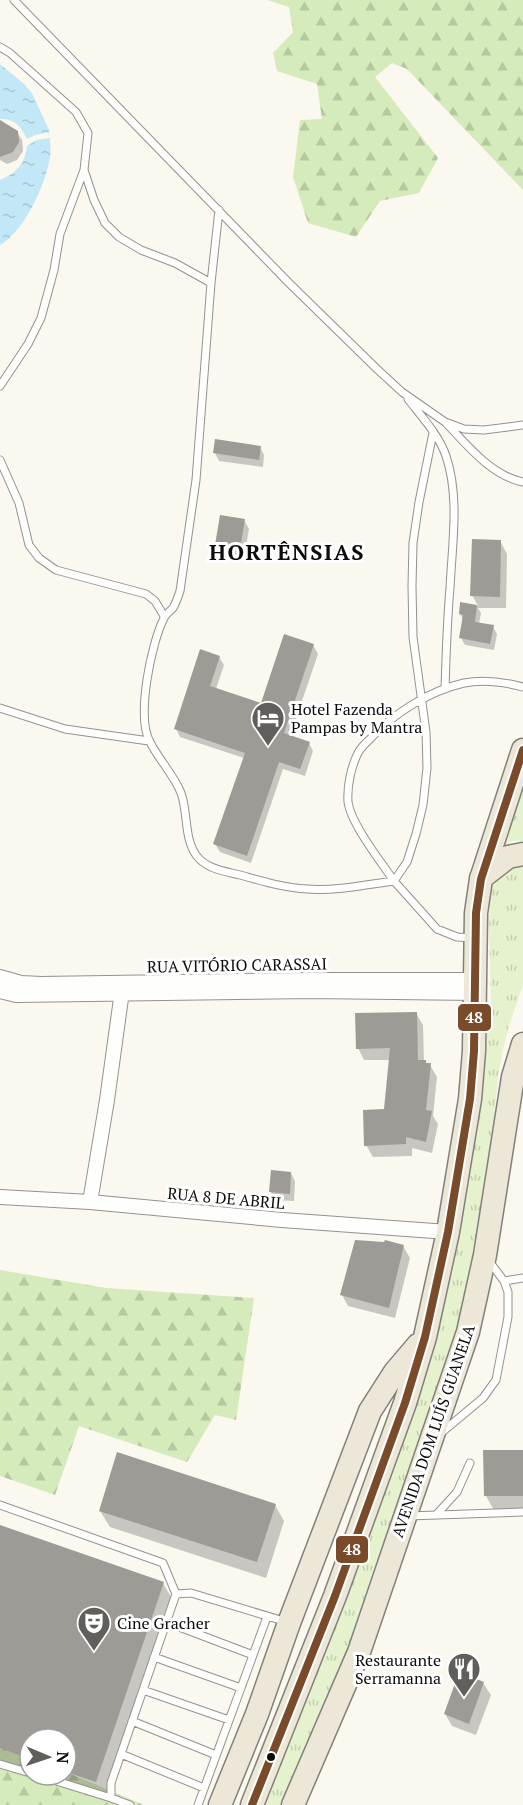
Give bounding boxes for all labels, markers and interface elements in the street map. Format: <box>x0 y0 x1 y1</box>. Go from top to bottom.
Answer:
district label: HORTÊNSIAS <box>209 537 365 566</box>
place label: Hotel Fazenda Pampas by Mantra <box>291 698 422 738</box>
hotel icon: Hotel Fazenda Pampas by Mantra <box>250 700 286 747</box>
street label: RUA VITÓRIO CARASSAI <box>147 952 327 978</box>
line badge: 48 <box>457 1003 492 1032</box>
text: 48 <box>465 1006 483 1028</box>
street label: RUA 8 DE ABRIL <box>167 1182 286 1214</box>
street label: AVENIDA DOM LUÍS GUANELA <box>386 1322 480 1540</box>
line badge: 48 <box>335 1535 369 1564</box>
text: 48 <box>343 1538 361 1560</box>
theatre icon: Cine Gracher <box>76 1605 112 1652</box>
place label: Cine Gracher <box>117 1612 211 1634</box>
place label: Restaurante Serramanna <box>355 1649 441 1689</box>
restaurant icon: Restaurante Serramanna <box>446 1651 482 1698</box>
north arrow <box>18 1727 78 1787</box>
text: N <box>52 1751 74 1764</box>
unlabelled marker <box>265 1751 277 1763</box>

